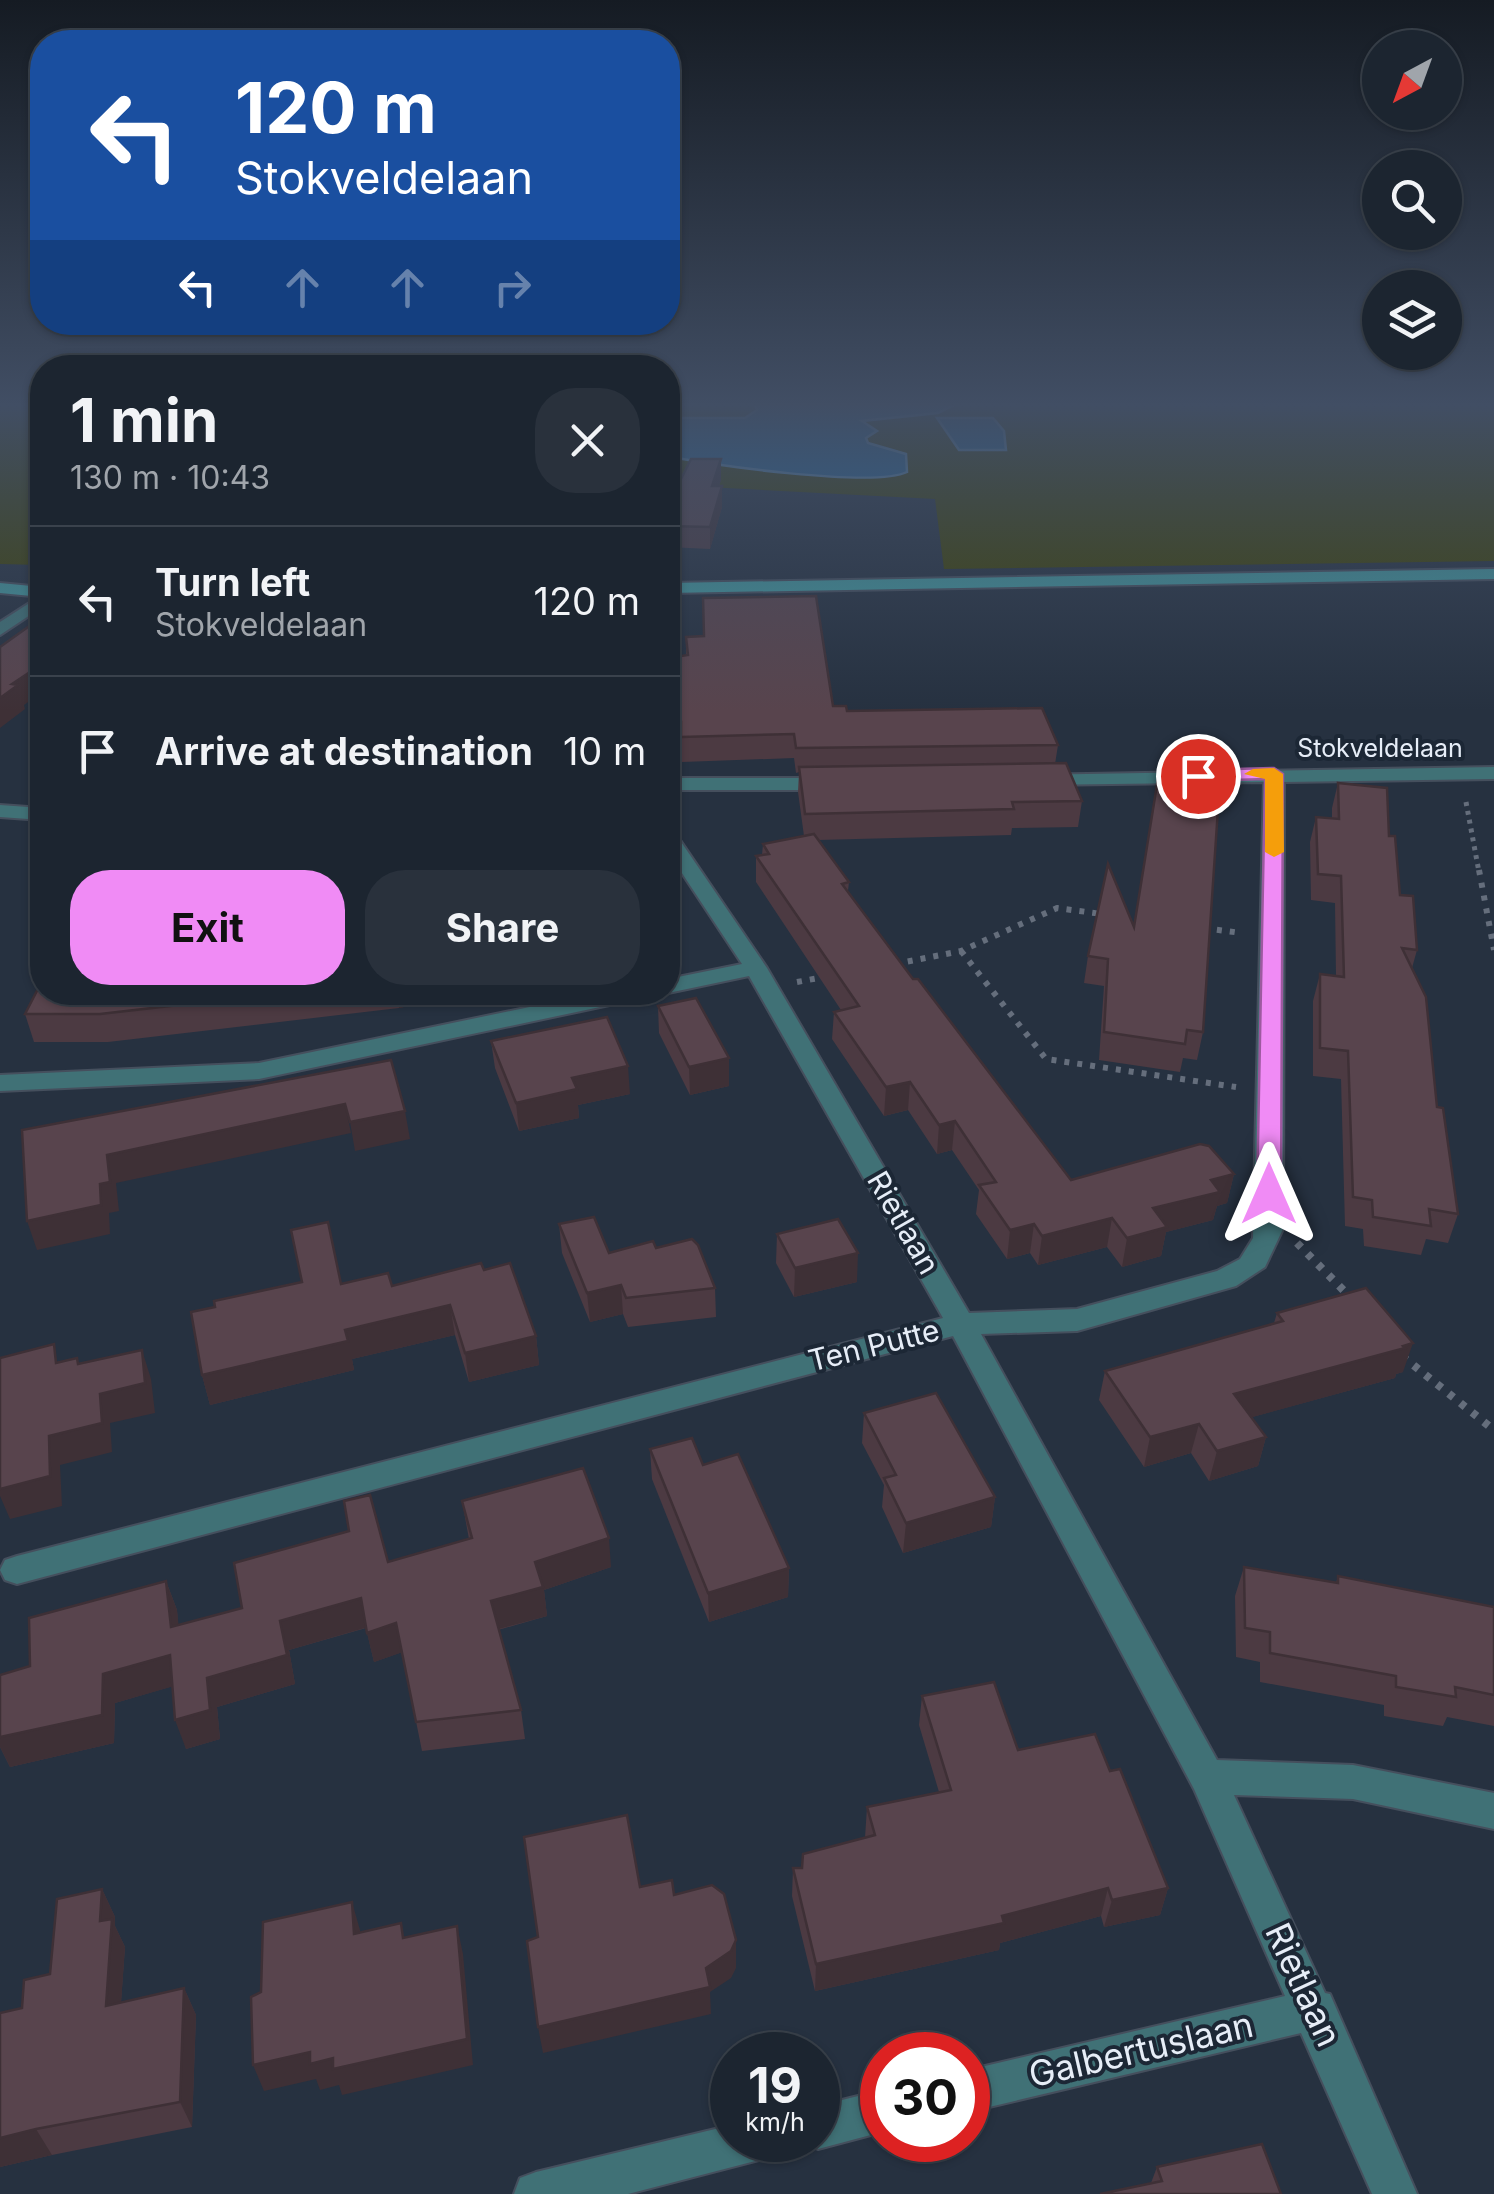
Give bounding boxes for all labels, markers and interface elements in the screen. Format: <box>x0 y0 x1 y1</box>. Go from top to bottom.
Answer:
north arrow <box>1362 30 1462 130</box>
map controls <box>1362 30 1462 370</box>
text: 120 m <box>235 65 437 150</box>
icon: left <box>70 70 200 200</box>
text: Stokveldelaan <box>235 150 533 205</box>
button: search <box>1362 150 1462 250</box>
icon: left <box>170 260 225 315</box>
icon: ahead <box>275 260 330 315</box>
icon: ahead <box>380 260 435 315</box>
icon: right <box>485 260 540 315</box>
button: layers <box>1362 270 1462 370</box>
text: 1 min <box>70 384 218 456</box>
button: close <box>535 388 640 493</box>
text: 130 m · 10:43 <box>70 458 270 497</box>
text: Turn left <box>155 559 310 605</box>
icon: left <box>70 574 125 629</box>
text: 120 m <box>533 578 640 624</box>
text: Stokveldelaan <box>155 605 367 644</box>
icon: arrive <box>70 724 125 779</box>
text: Arrive at destination <box>155 728 533 774</box>
text: 10 m <box>563 728 646 774</box>
street label: Stokveldelaan <box>1297 733 1463 763</box>
pin <box>1156 734 1241 819</box>
icon: arrive <box>1171 749 1226 804</box>
button: Exit <box>70 870 345 985</box>
button: Share <box>365 870 640 985</box>
position arrow <box>1217 1142 1321 1246</box>
street label: Rietlaan <box>860 1165 948 1280</box>
street label: Ten Putte <box>805 1311 943 1379</box>
street label: Rietlaan <box>1257 1916 1351 2053</box>
street label: Galbertuslaan <box>1025 2003 1257 2095</box>
speed limit sign: 30 <box>860 2032 990 2162</box>
text: 19 <box>748 2055 802 2115</box>
text: km/h <box>745 2107 805 2137</box>

